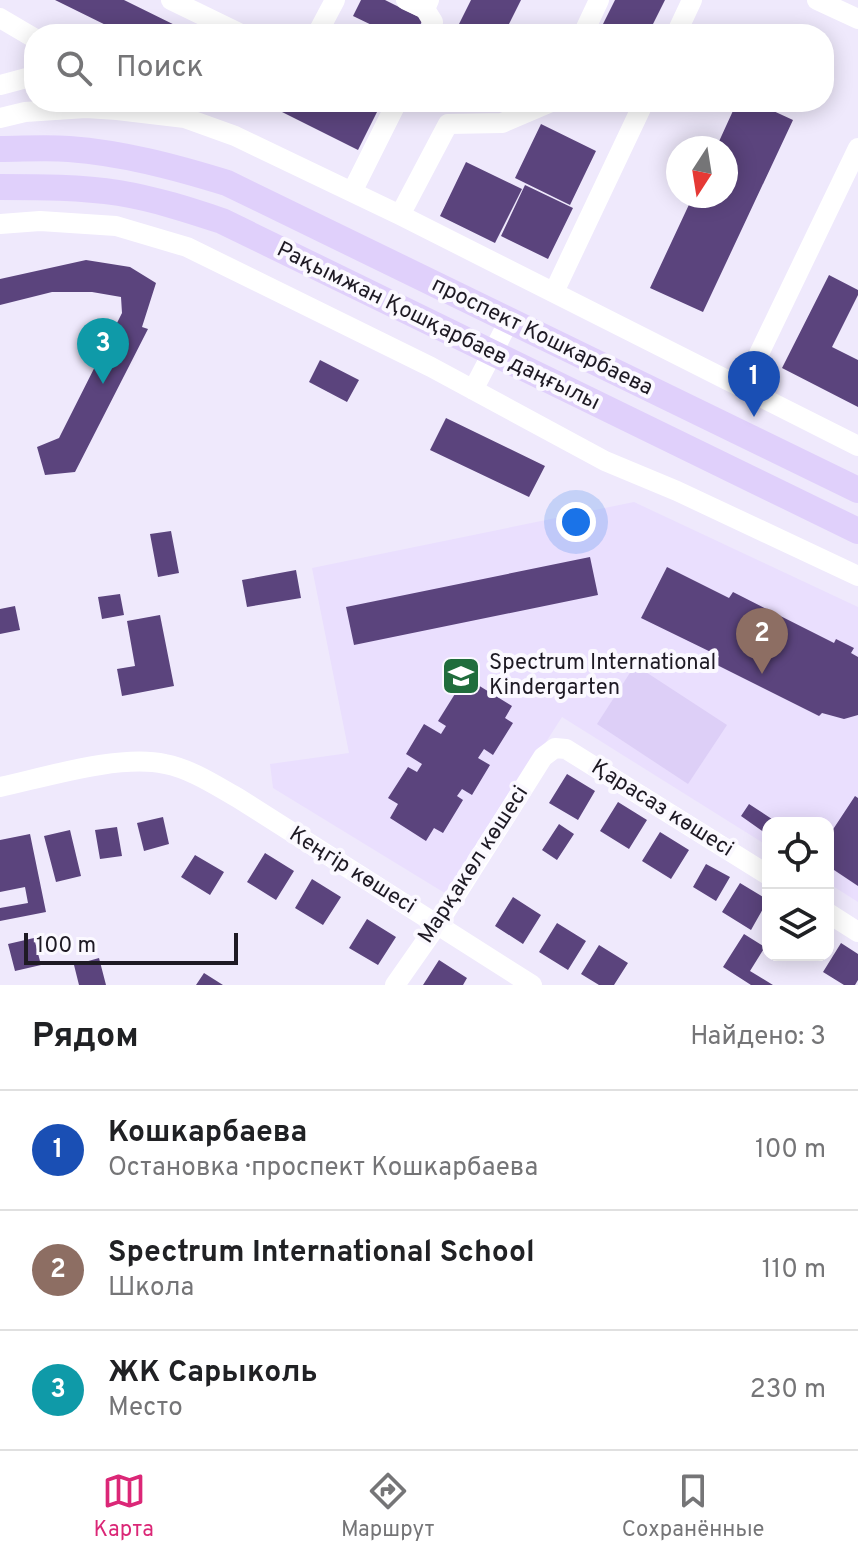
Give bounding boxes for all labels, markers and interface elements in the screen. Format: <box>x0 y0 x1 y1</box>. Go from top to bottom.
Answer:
search box <box>24 24 834 112</box>
icon: search <box>52 46 96 90</box>
text: Поиск <box>116 50 204 87</box>
north arrow <box>666 136 738 208</box>
street label: Рақымжан Қошқарбаев даңғылы <box>272 237 604 417</box>
street label: проспект Кошкарбаева <box>427 272 657 402</box>
pin: 3 <box>77 318 129 384</box>
pin: 1 <box>728 351 780 417</box>
your location <box>556 502 596 542</box>
pin: 2 <box>736 608 788 674</box>
place label: Spectrum International Kindergarten <box>489 650 716 702</box>
school or university icon: Spectrum International Kindergarten <box>440 655 482 697</box>
street label: Қарасаз көшесі <box>586 754 738 864</box>
street label: Марқакөл көшесі <box>413 781 535 949</box>
map controls <box>762 817 834 961</box>
button: locate <box>762 817 834 889</box>
street label: Кеңгір көшесі <box>284 821 420 921</box>
button: layers <box>762 889 834 961</box>
scale bar <box>24 929 238 965</box>
text: 100 m <box>36 933 96 960</box>
text: Рядом <box>32 1016 139 1059</box>
text: Найдено: 3 <box>690 1021 826 1054</box>
text: Кошкарбаева <box>108 1115 307 1152</box>
text: 1 <box>53 1134 63 1167</box>
text: 100 m <box>755 1134 826 1167</box>
text: Остановка · проспект Кошкарбаева <box>108 1152 538 1185</box>
text: Spectrum International School <box>108 1235 535 1272</box>
text: 2 <box>50 1254 66 1287</box>
text: 110 m <box>762 1254 826 1287</box>
text: Школа <box>108 1272 194 1305</box>
text: ЖК Сарыколь <box>108 1355 318 1392</box>
text: 3 <box>50 1374 66 1407</box>
text: 230 m <box>750 1374 826 1407</box>
text: Место <box>108 1392 183 1425</box>
tab: Карта <box>94 1469 154 1544</box>
tab: Маршрут <box>341 1469 435 1544</box>
tab: Сохранённые <box>622 1469 764 1544</box>

